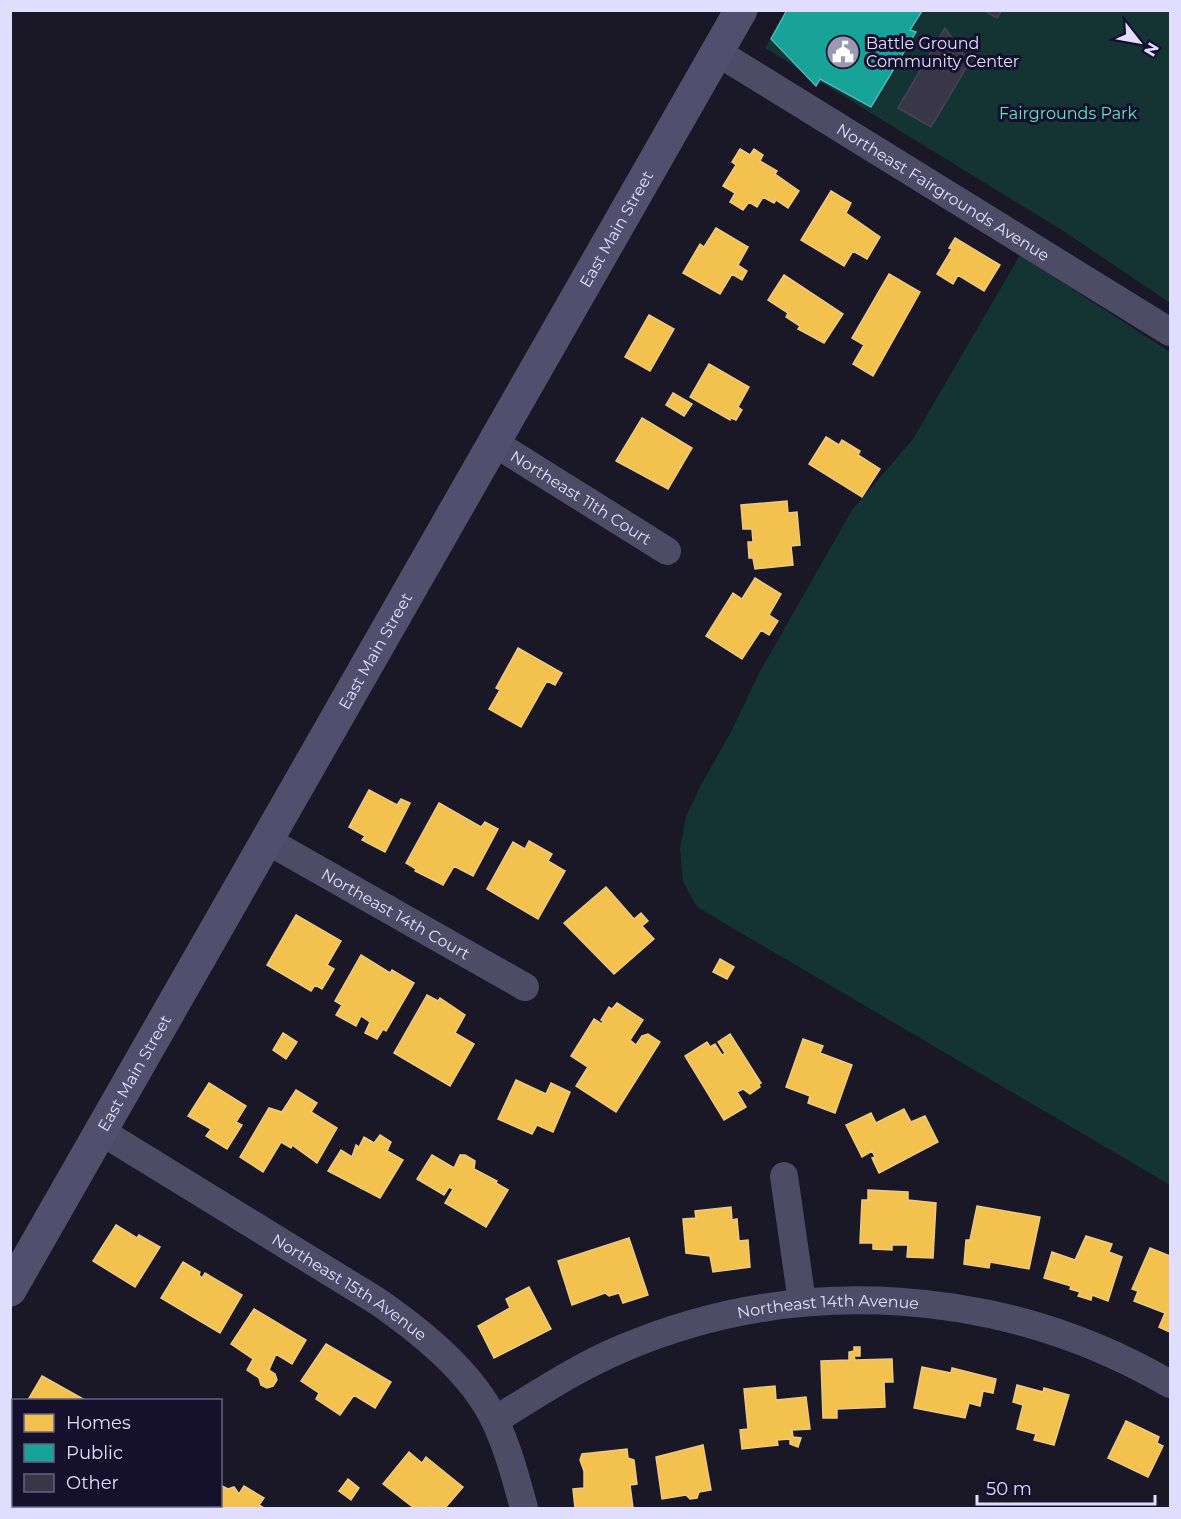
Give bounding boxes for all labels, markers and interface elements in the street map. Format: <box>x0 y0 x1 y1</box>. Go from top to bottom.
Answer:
north arrow <box>1109 12 1169 72</box>
public building icon: Battle Ground Community Center <box>825 34 861 70</box>
place label: Battle Ground Community Center <box>866 34 1019 71</box>
text: N <box>1140 39 1163 60</box>
park label: Fairgrounds Park <box>999 104 1137 123</box>
street label: Northeast Fairgrounds Avenue <box>833 119 1053 265</box>
street label: East Main Street <box>576 167 657 291</box>
street label: Northeast 11th Court <box>507 446 655 549</box>
street label: East Main Street <box>335 589 416 713</box>
street label: Northeast 14th Court <box>318 864 473 964</box>
street label: East Main Street <box>94 1011 175 1135</box>
street label: Northeast 15th Avenue <box>268 1230 430 1345</box>
street label: Northeast 14th Avenue <box>735 1291 920 1323</box>
legend <box>12 1399 222 1507</box>
text: Homes <box>66 1412 131 1434</box>
text: Public <box>66 1442 123 1464</box>
scale bar <box>977 1468 1156 1506</box>
text: Other <box>66 1472 119 1494</box>
text: 50 m <box>986 1478 1032 1500</box>

